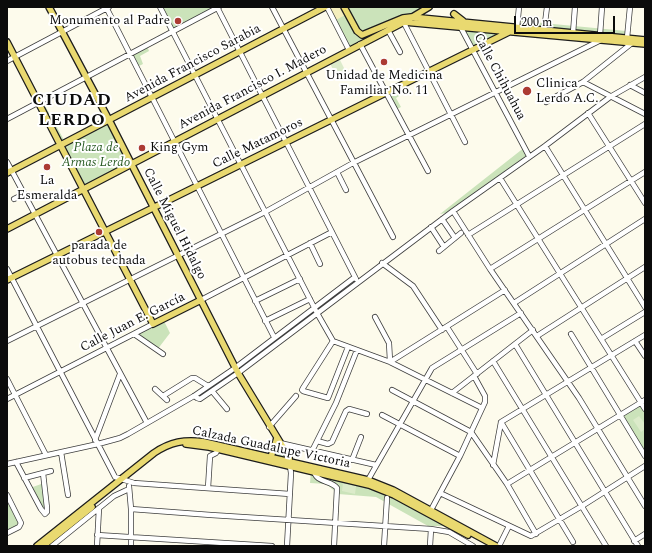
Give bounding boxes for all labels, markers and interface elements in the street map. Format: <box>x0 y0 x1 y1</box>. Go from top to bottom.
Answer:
scale bar <box>516 8 617 34</box>
place label: Monumento al Padre <box>49 13 170 29</box>
text: 200 m <box>521 13 552 32</box>
marker: Monumento al Padre <box>173 16 183 26</box>
street label: Avenida Francisco Sarabia <box>122 21 264 107</box>
street label: Calle Chihuahua <box>470 31 528 123</box>
street label: Avenida Francisco I. Madero <box>176 42 330 134</box>
marker: Unidad de Medicina Familiar No. 11 <box>379 57 389 67</box>
place label: Unidad de Medicina Familiar No. 11 <box>325 68 443 99</box>
place label: Clinica Lerdo A.C. <box>536 76 599 107</box>
marker: Clinica Lerdo A.C. <box>521 85 533 97</box>
district label: CIUDAD LERDO <box>32 92 112 132</box>
street label: Calle Matamoros <box>210 115 306 173</box>
park label: Plaza de Armas Lerdo <box>62 140 130 171</box>
place label: King Gym <box>150 140 209 156</box>
marker: King Gym <box>137 143 147 153</box>
marker: La Esmeralda <box>42 162 52 172</box>
street label: Calle Miguel Hidalgo <box>139 166 209 282</box>
place label: La Esmeralda <box>17 173 77 204</box>
marker: parada de autobus techada <box>94 227 104 237</box>
place label: parada de autobus techada <box>52 238 146 269</box>
street label: Calle Juan E. García <box>78 290 188 356</box>
street label: Calzada Guadalupe Victoria <box>190 424 352 472</box>

